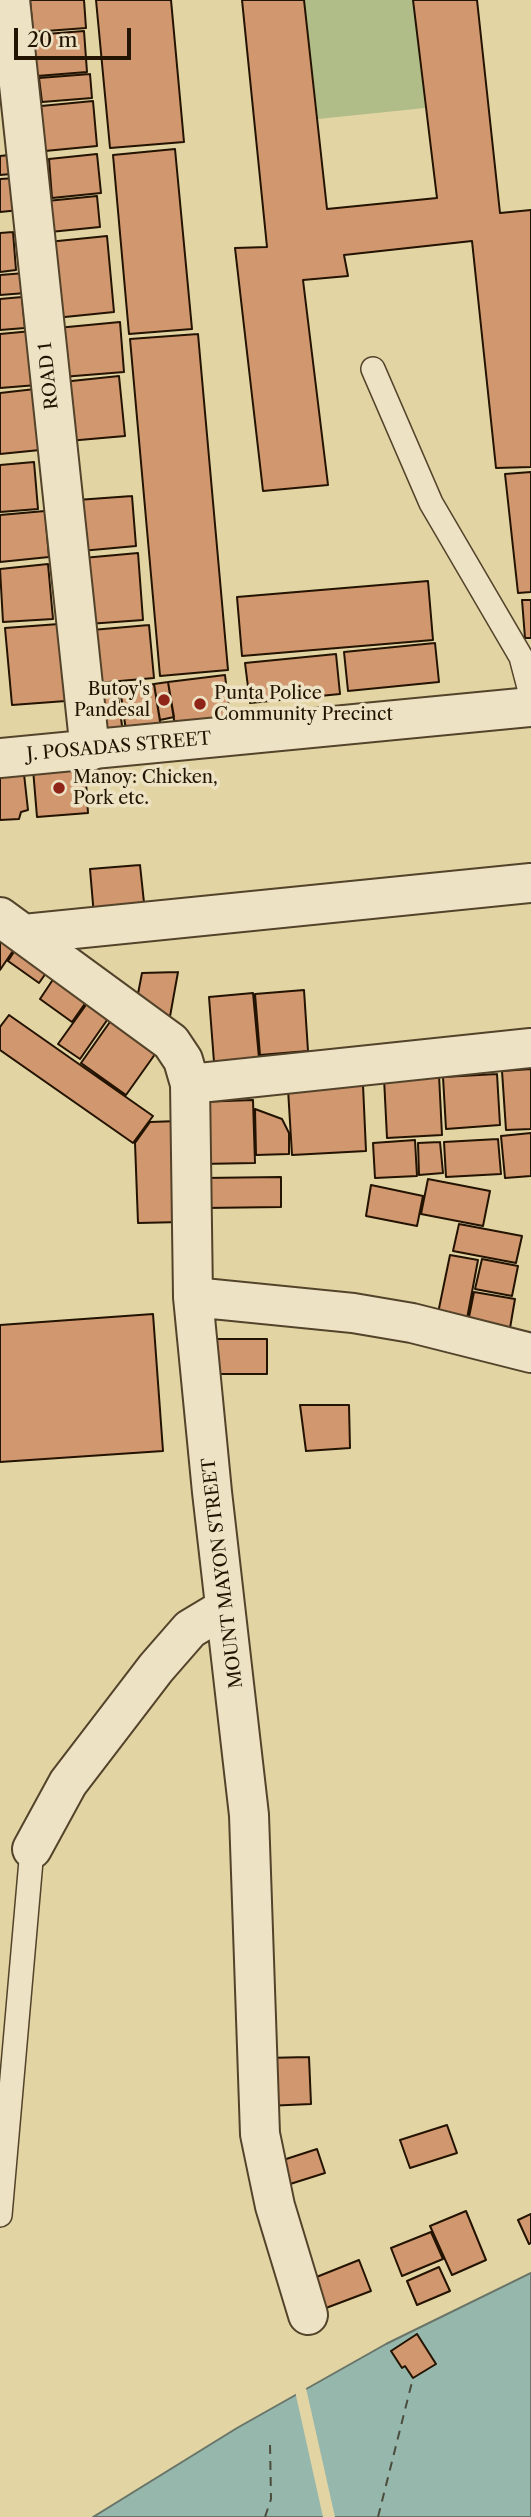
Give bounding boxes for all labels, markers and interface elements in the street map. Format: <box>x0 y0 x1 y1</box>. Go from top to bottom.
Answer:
scale bar <box>18 14 135 58</box>
text: 20 m <box>27 27 78 52</box>
street label: ROAD 1 <box>35 341 63 411</box>
place label: Butoy's Pandesal <box>74 679 150 722</box>
place label: Punta Police Community Precinct <box>214 683 393 726</box>
marker: Butoy's Pandesal <box>156 692 172 708</box>
marker: Punta Police Community Precinct <box>192 696 208 712</box>
street label: J. POSADAS STREET <box>26 728 212 766</box>
place label: Manoy: Chicken, Pork etc. <box>73 767 218 810</box>
marker: Manoy: Chicken, Pork etc. <box>51 780 67 796</box>
street label: MOUNT MAYON STREET <box>198 1456 248 1690</box>

